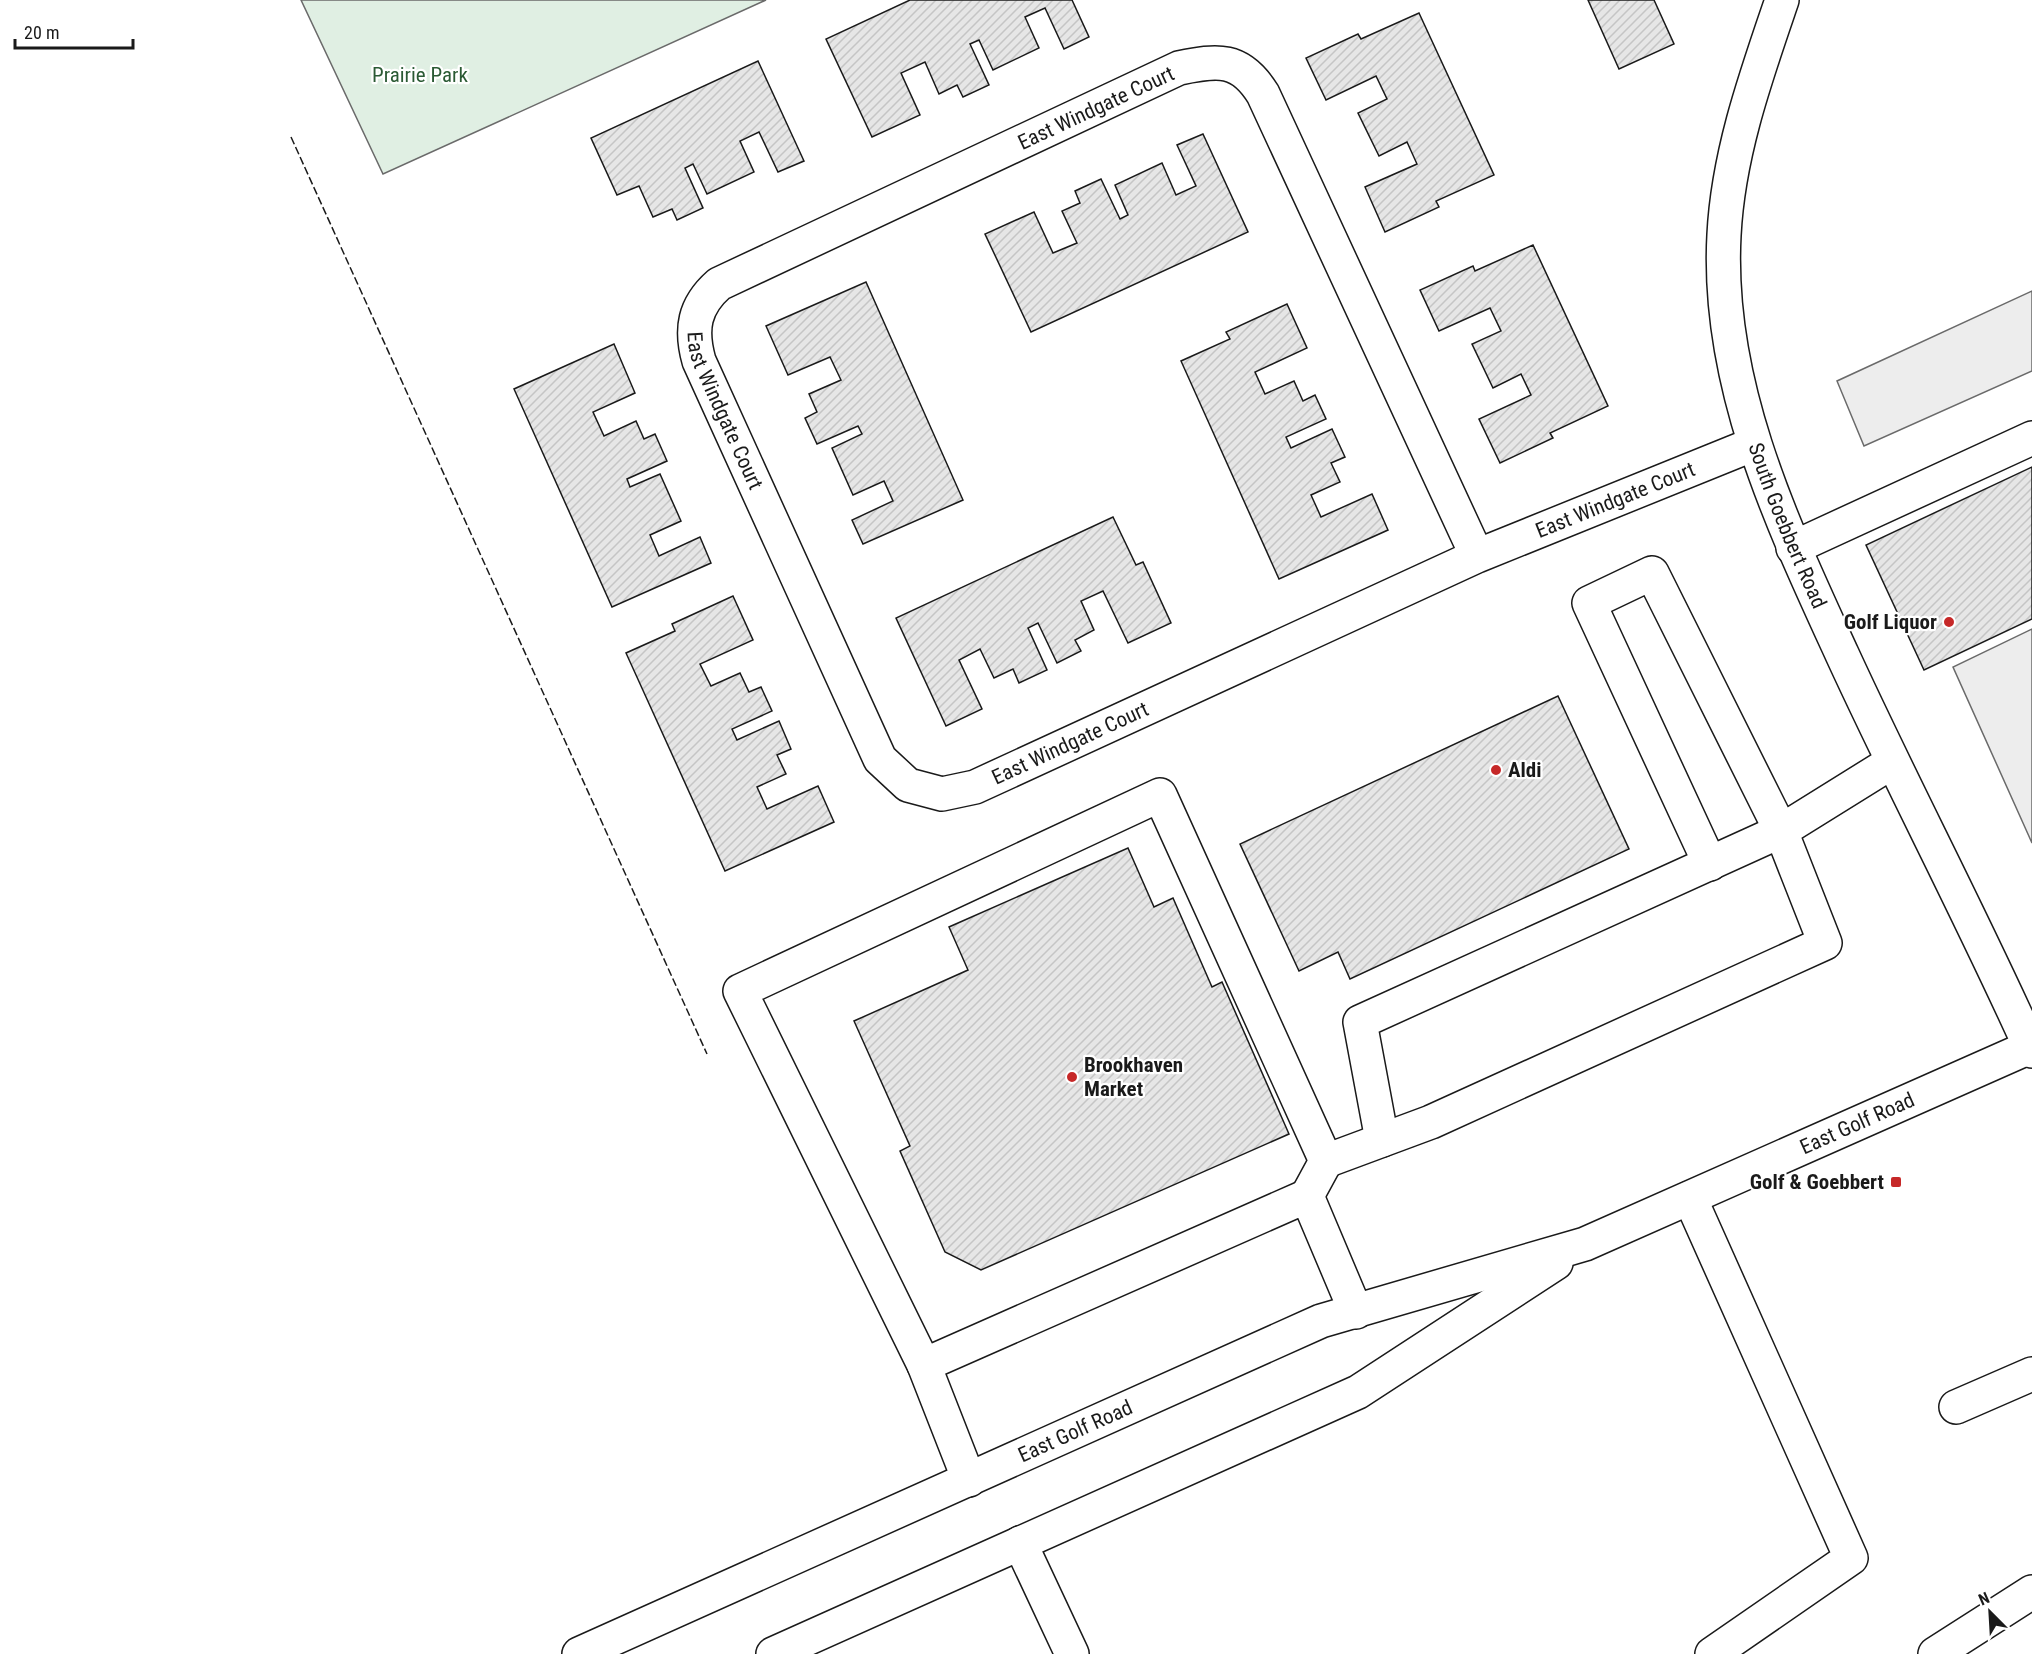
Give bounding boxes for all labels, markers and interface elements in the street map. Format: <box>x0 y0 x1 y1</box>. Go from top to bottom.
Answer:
scale bar <box>15 12 134 50</box>
text: 20 m <box>24 22 59 43</box>
street label: East Windgate Court <box>1014 61 1178 155</box>
park label: Prairie Park <box>372 63 468 87</box>
street label: East Windgate Court <box>682 331 768 493</box>
street label: South Goebbert Road <box>1743 440 1831 612</box>
street label: East Windgate Court <box>1532 457 1698 543</box>
place label: Golf Liquor <box>1844 610 1937 634</box>
marker: Golf Liquor <box>1942 615 1956 629</box>
street label: East Windgate Court <box>988 697 1152 790</box>
place label: Aldi <box>1508 758 1542 782</box>
marker: Aldi <box>1489 763 1503 777</box>
place label: Brookhaven Market <box>1084 1053 1183 1101</box>
marker: Brookhaven Market <box>1065 1070 1079 1084</box>
street label: East Golf Road <box>1796 1088 1918 1159</box>
place label: Golf & Goebbert <box>1750 1170 1884 1194</box>
marker: Golf & Goebbert <box>1889 1175 1903 1189</box>
street label: East Golf Road <box>1014 1395 1136 1467</box>
north arrow <box>1960 1582 2020 1642</box>
text: N <box>1976 1588 1992 1609</box>

